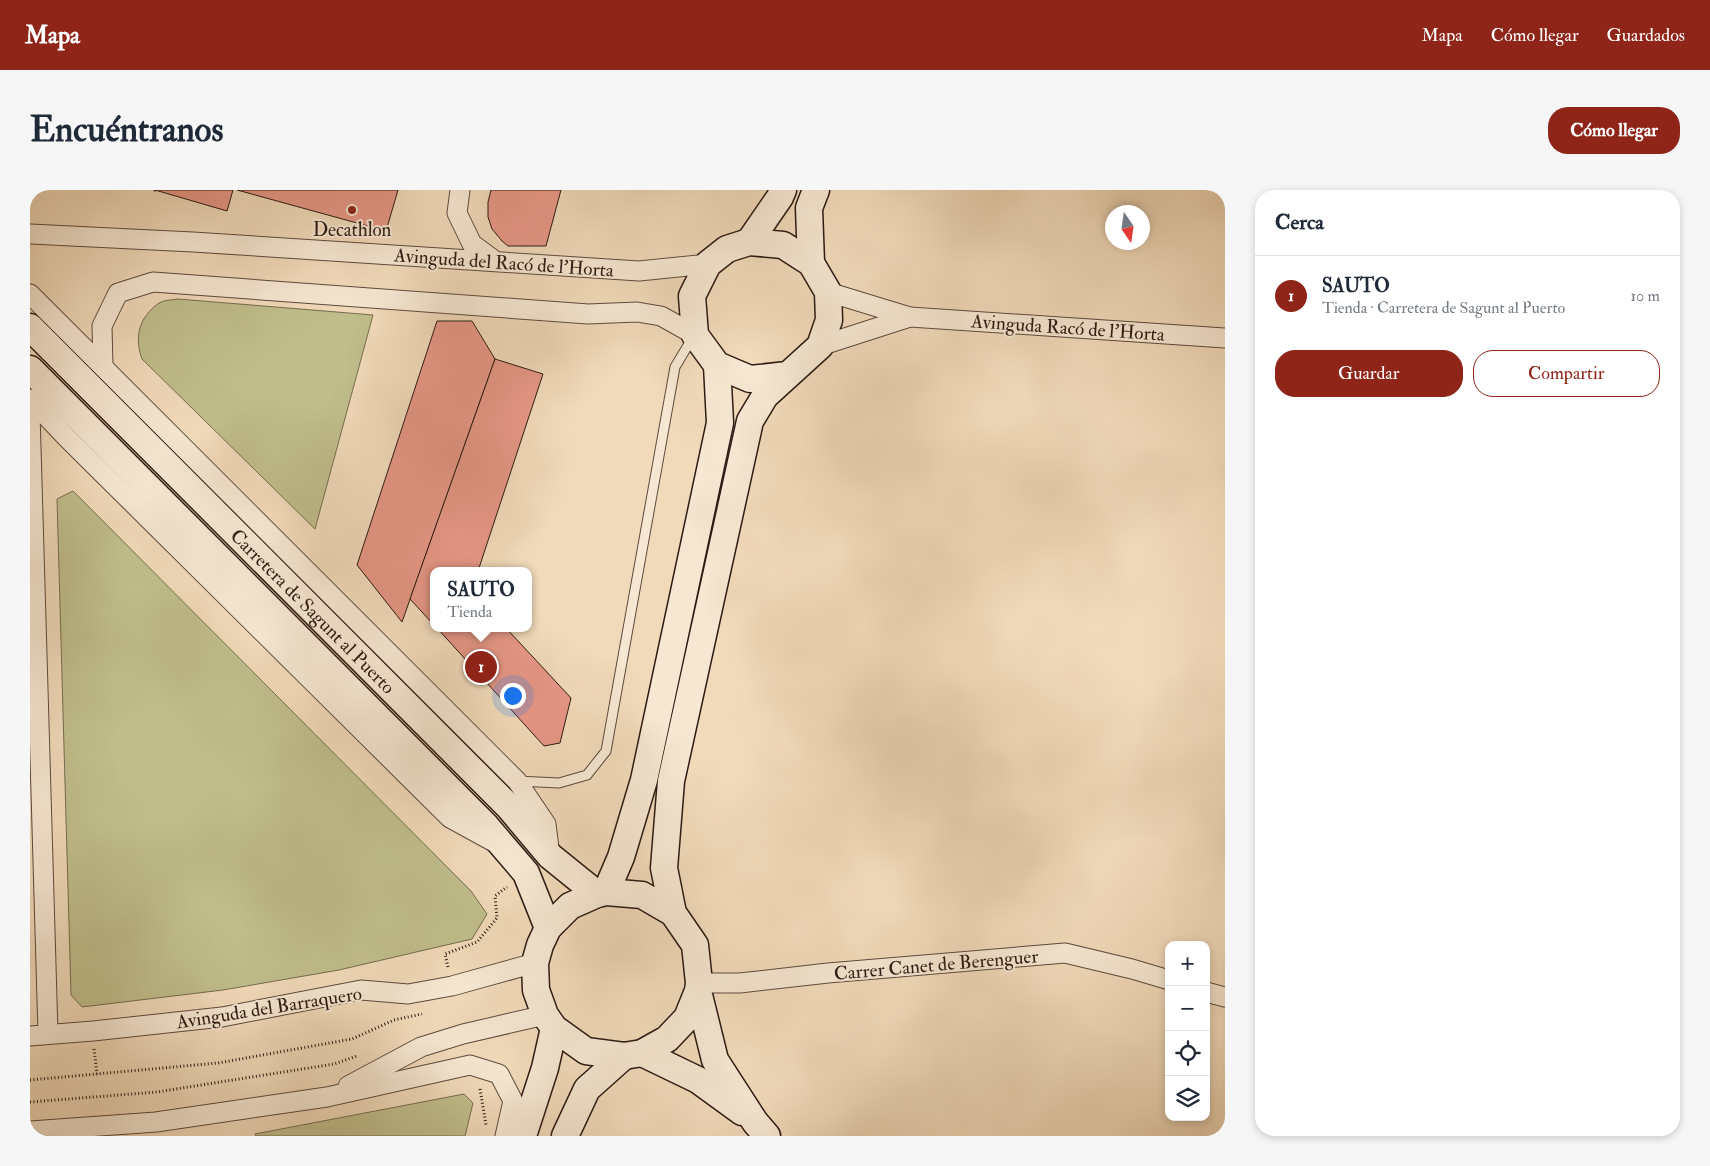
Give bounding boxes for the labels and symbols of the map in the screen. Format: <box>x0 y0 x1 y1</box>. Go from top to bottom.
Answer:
marker: Decathlon <box>346 204 358 216</box>
north arrow <box>1105 205 1150 250</box>
place label: Decathlon <box>313 218 392 242</box>
street label: Avinguda del Racó de l'Horta <box>392 243 615 283</box>
street label: Avinguda Racó de l'Horta <box>969 309 1166 347</box>
street label: Carretera de Sagunt al Puerto <box>225 524 400 699</box>
pin: 1 <box>465 648 497 686</box>
your location <box>500 683 526 709</box>
street label: Carrer Canet de Berenguer <box>833 944 1039 986</box>
street label: Avinguda del Barraquero <box>174 981 364 1035</box>

